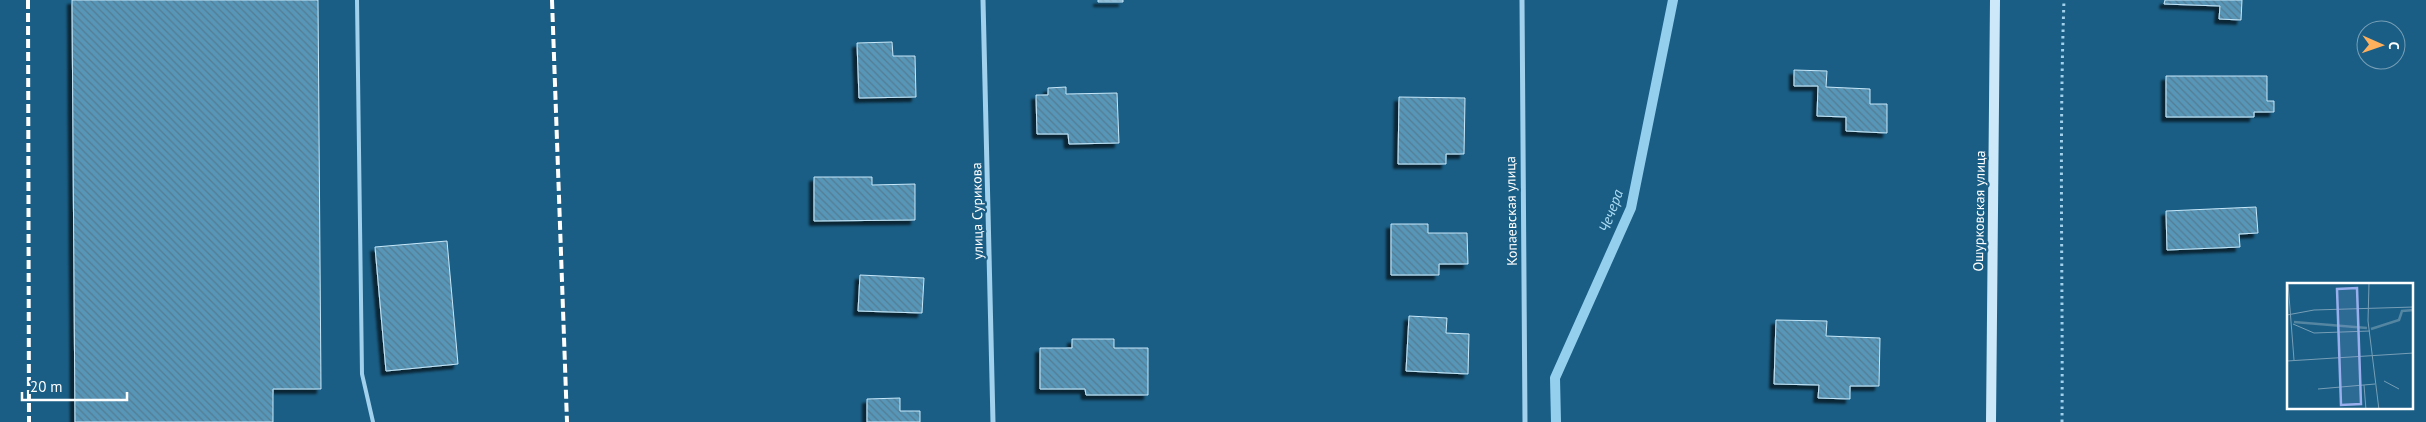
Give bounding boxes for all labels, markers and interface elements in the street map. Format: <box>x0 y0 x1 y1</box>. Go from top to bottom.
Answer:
north arrow <box>2356 20 2406 70</box>
text: С <box>2385 41 2403 50</box>
street label: Ошурковская улица <box>1969 150 1989 272</box>
street label: Копаевская улица <box>1501 156 1521 266</box>
street label: улица Сурикова <box>967 162 987 260</box>
water label: Чечера <box>1594 186 1627 235</box>
inset map <box>2287 283 2414 410</box>
scale bar <box>22 370 128 402</box>
text: 20 m <box>30 377 63 396</box>

